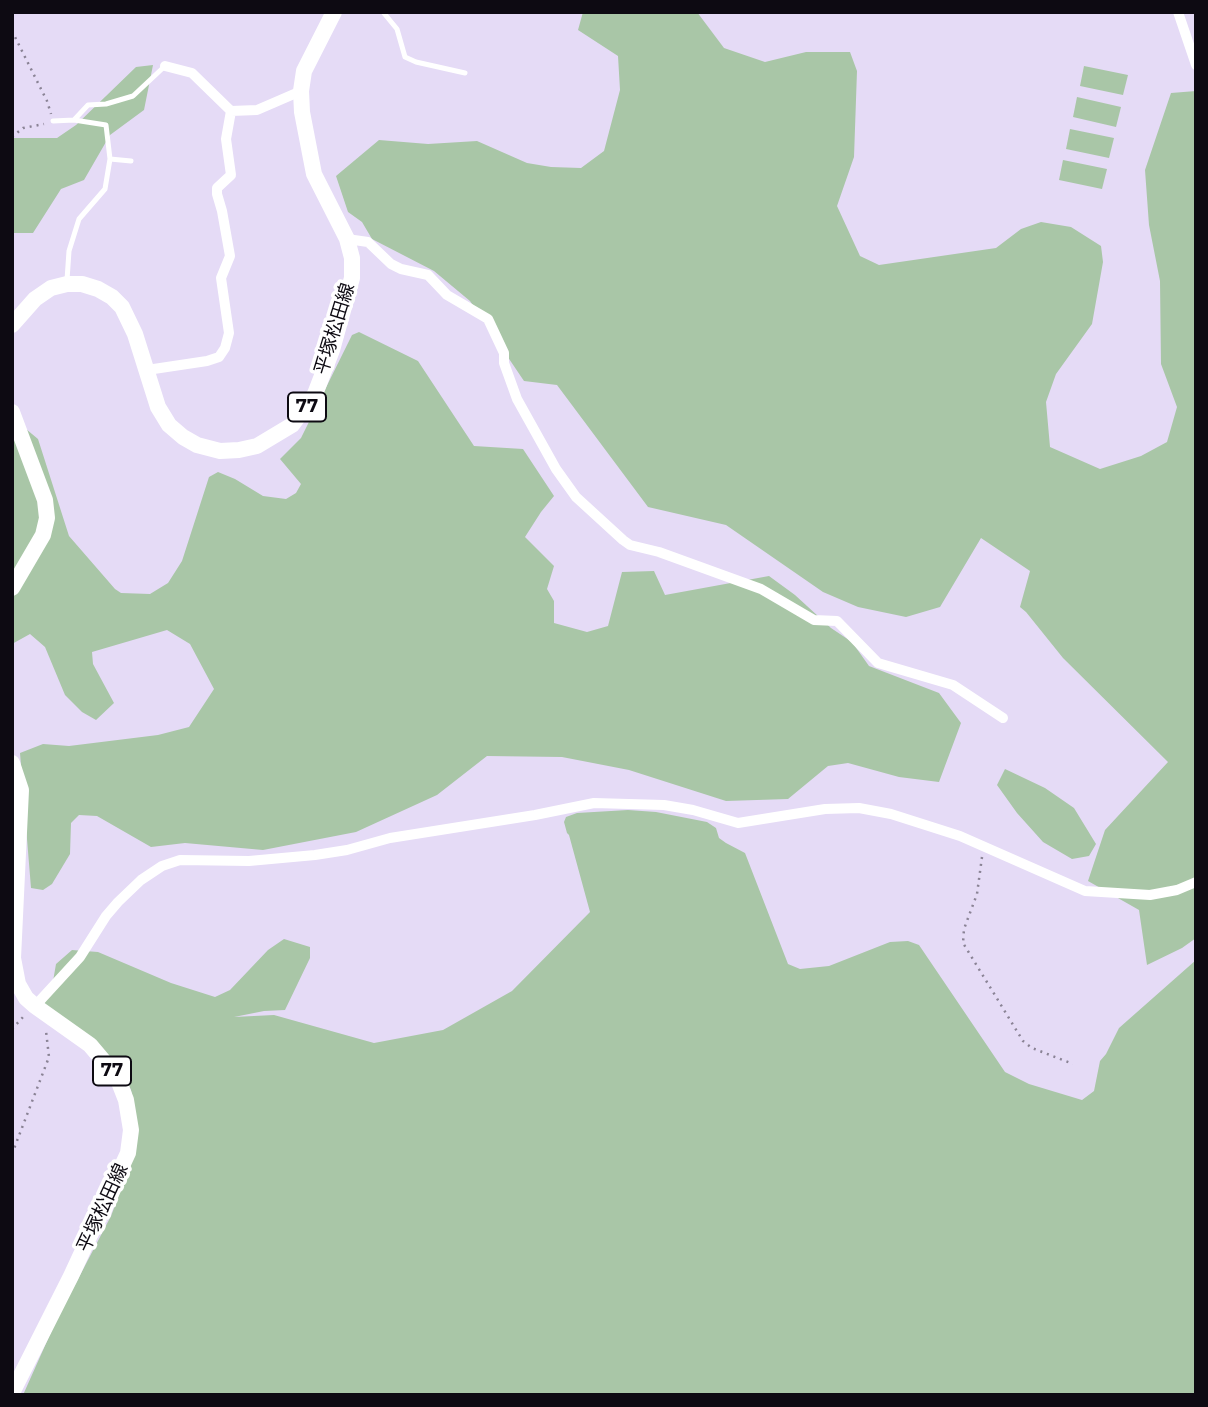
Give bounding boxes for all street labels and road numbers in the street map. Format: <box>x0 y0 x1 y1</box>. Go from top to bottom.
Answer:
street label: 平塚松田線 <box>310 280 360 378</box>
road number: 77 <box>288 393 326 422</box>
road number: 77 <box>93 1056 131 1086</box>
street label: 平塚松田線 <box>73 1160 133 1256</box>

